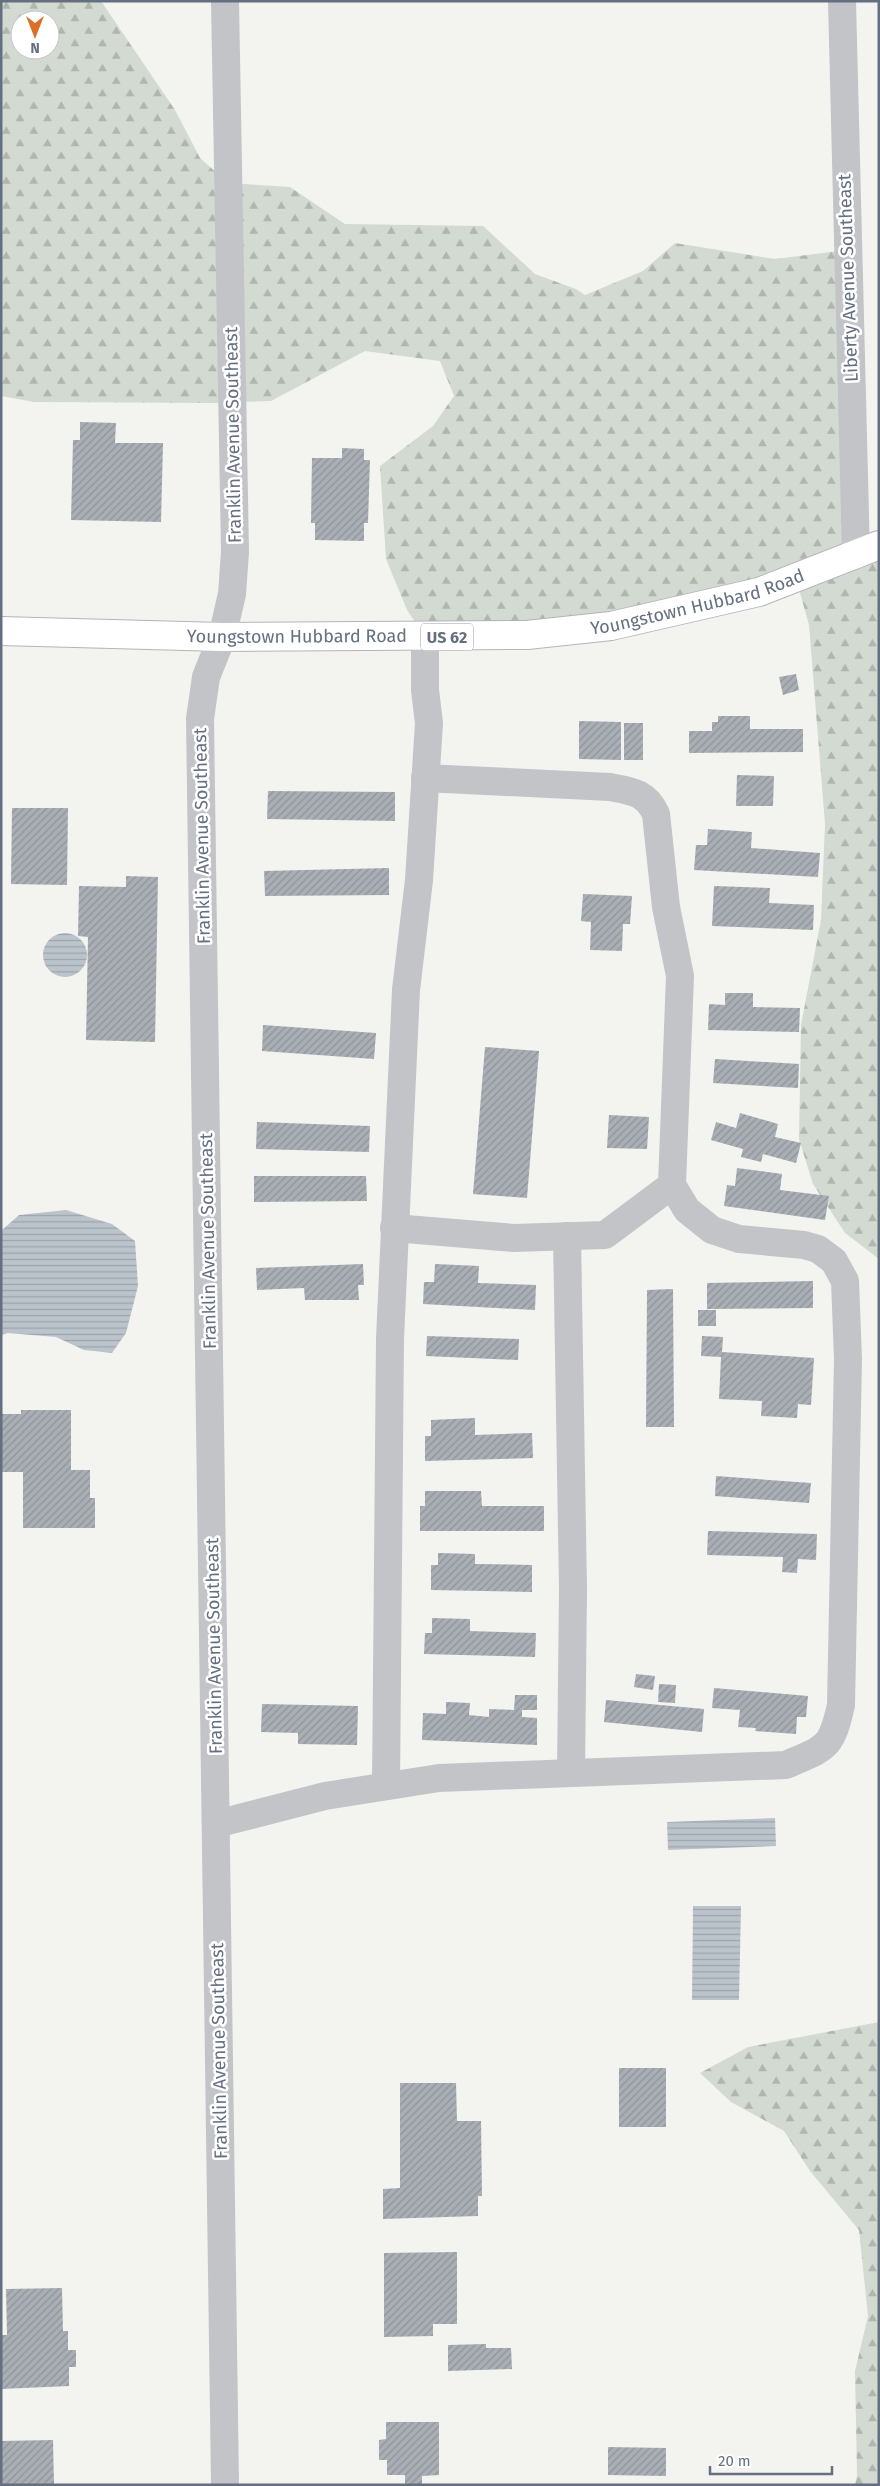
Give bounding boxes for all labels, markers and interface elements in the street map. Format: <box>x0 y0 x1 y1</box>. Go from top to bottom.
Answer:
north arrow <box>10 10 60 60</box>
text: N <box>30 39 40 56</box>
street label: Liberty Avenue Southeast <box>833 173 863 382</box>
street label: Franklin Avenue Southeast <box>220 326 246 543</box>
street label: Youngstown Hubbard Road <box>589 564 807 639</box>
road number: US 62 <box>421 624 473 650</box>
street label: Youngstown Hubbard Road <box>186 625 407 648</box>
street label: Franklin Avenue Southeast <box>189 727 215 944</box>
street label: Franklin Avenue Southeast <box>195 1132 221 1349</box>
street label: Franklin Avenue Southeast <box>201 1537 227 1754</box>
street label: Franklin Avenue Southeast <box>206 1942 232 2159</box>
scale bar <box>710 2444 832 2476</box>
text: 20 m <box>718 2452 751 2470</box>

